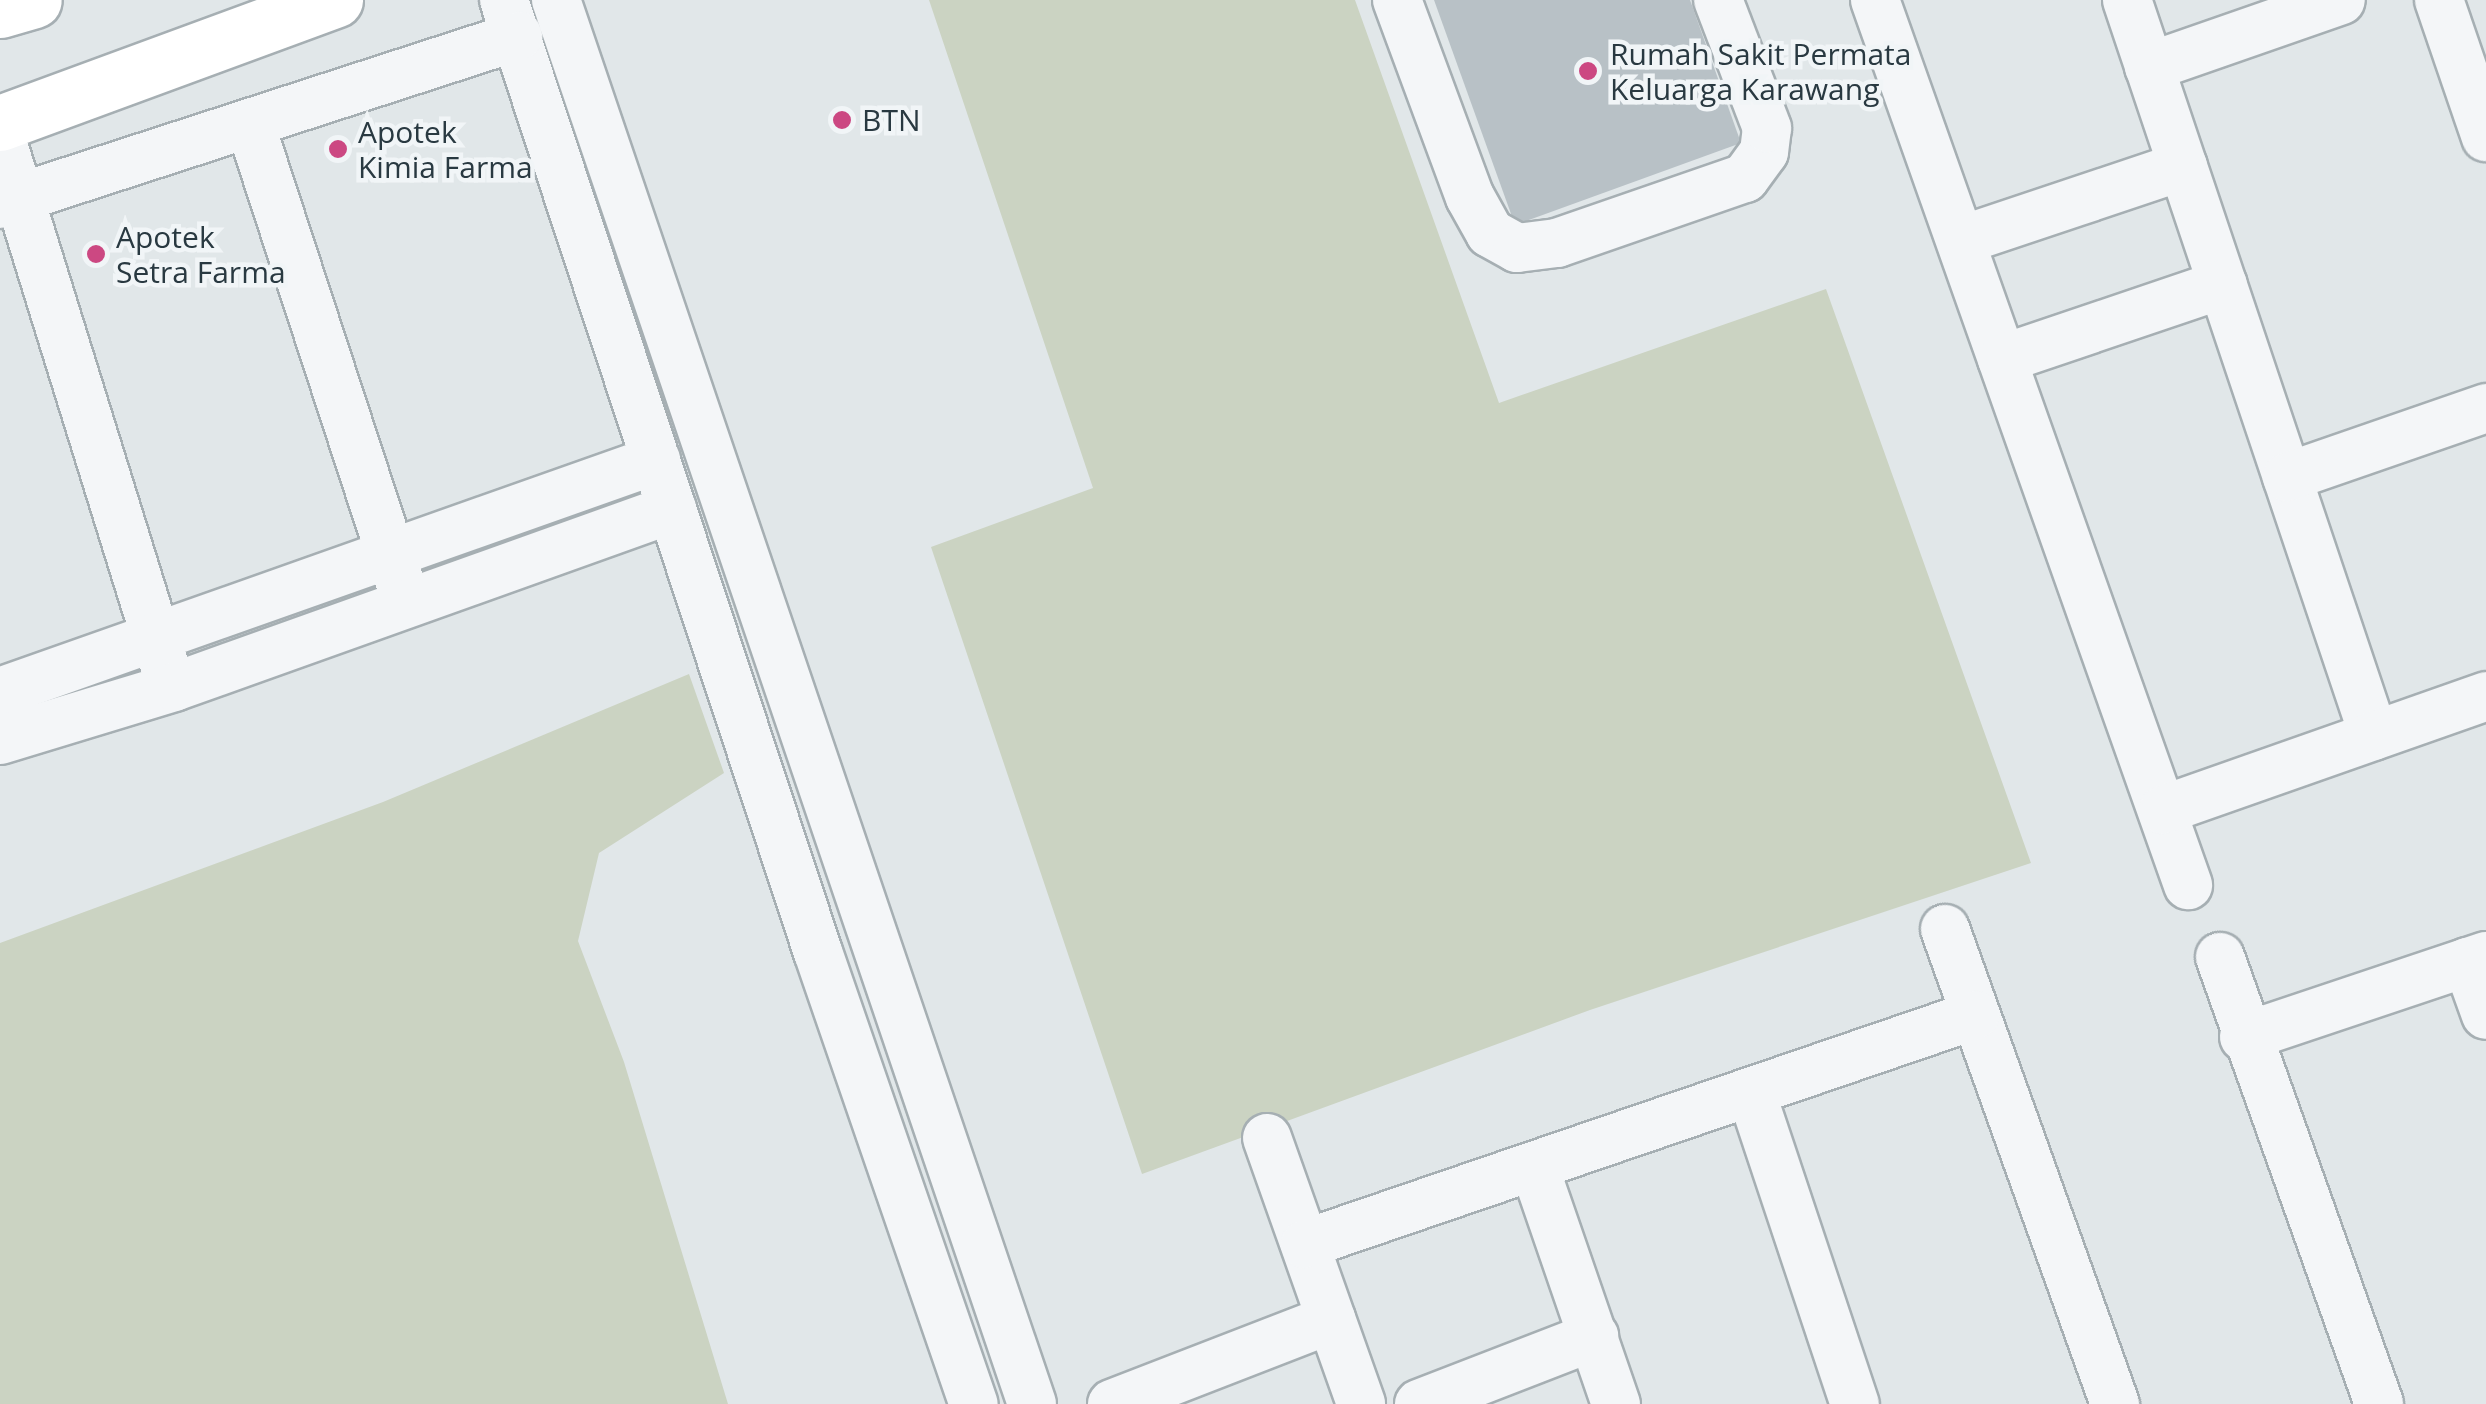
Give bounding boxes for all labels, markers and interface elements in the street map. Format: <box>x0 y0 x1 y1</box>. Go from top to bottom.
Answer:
place label: Rumah Sakit Permata Keluarga Karawang <box>1610 36 1911 106</box>
marker: Rumah Sakit Permata Keluarga Karawang <box>1575 58 1601 84</box>
place label: BTN <box>862 102 920 138</box>
marker: BTN <box>831 109 853 131</box>
place label: Apotek Kimia Farma <box>358 114 533 184</box>
marker: Apotek Kimia Farma <box>327 138 349 160</box>
place label: Apotek Setra Farma <box>116 219 286 290</box>
marker: Apotek Setra Farma <box>85 243 107 265</box>

